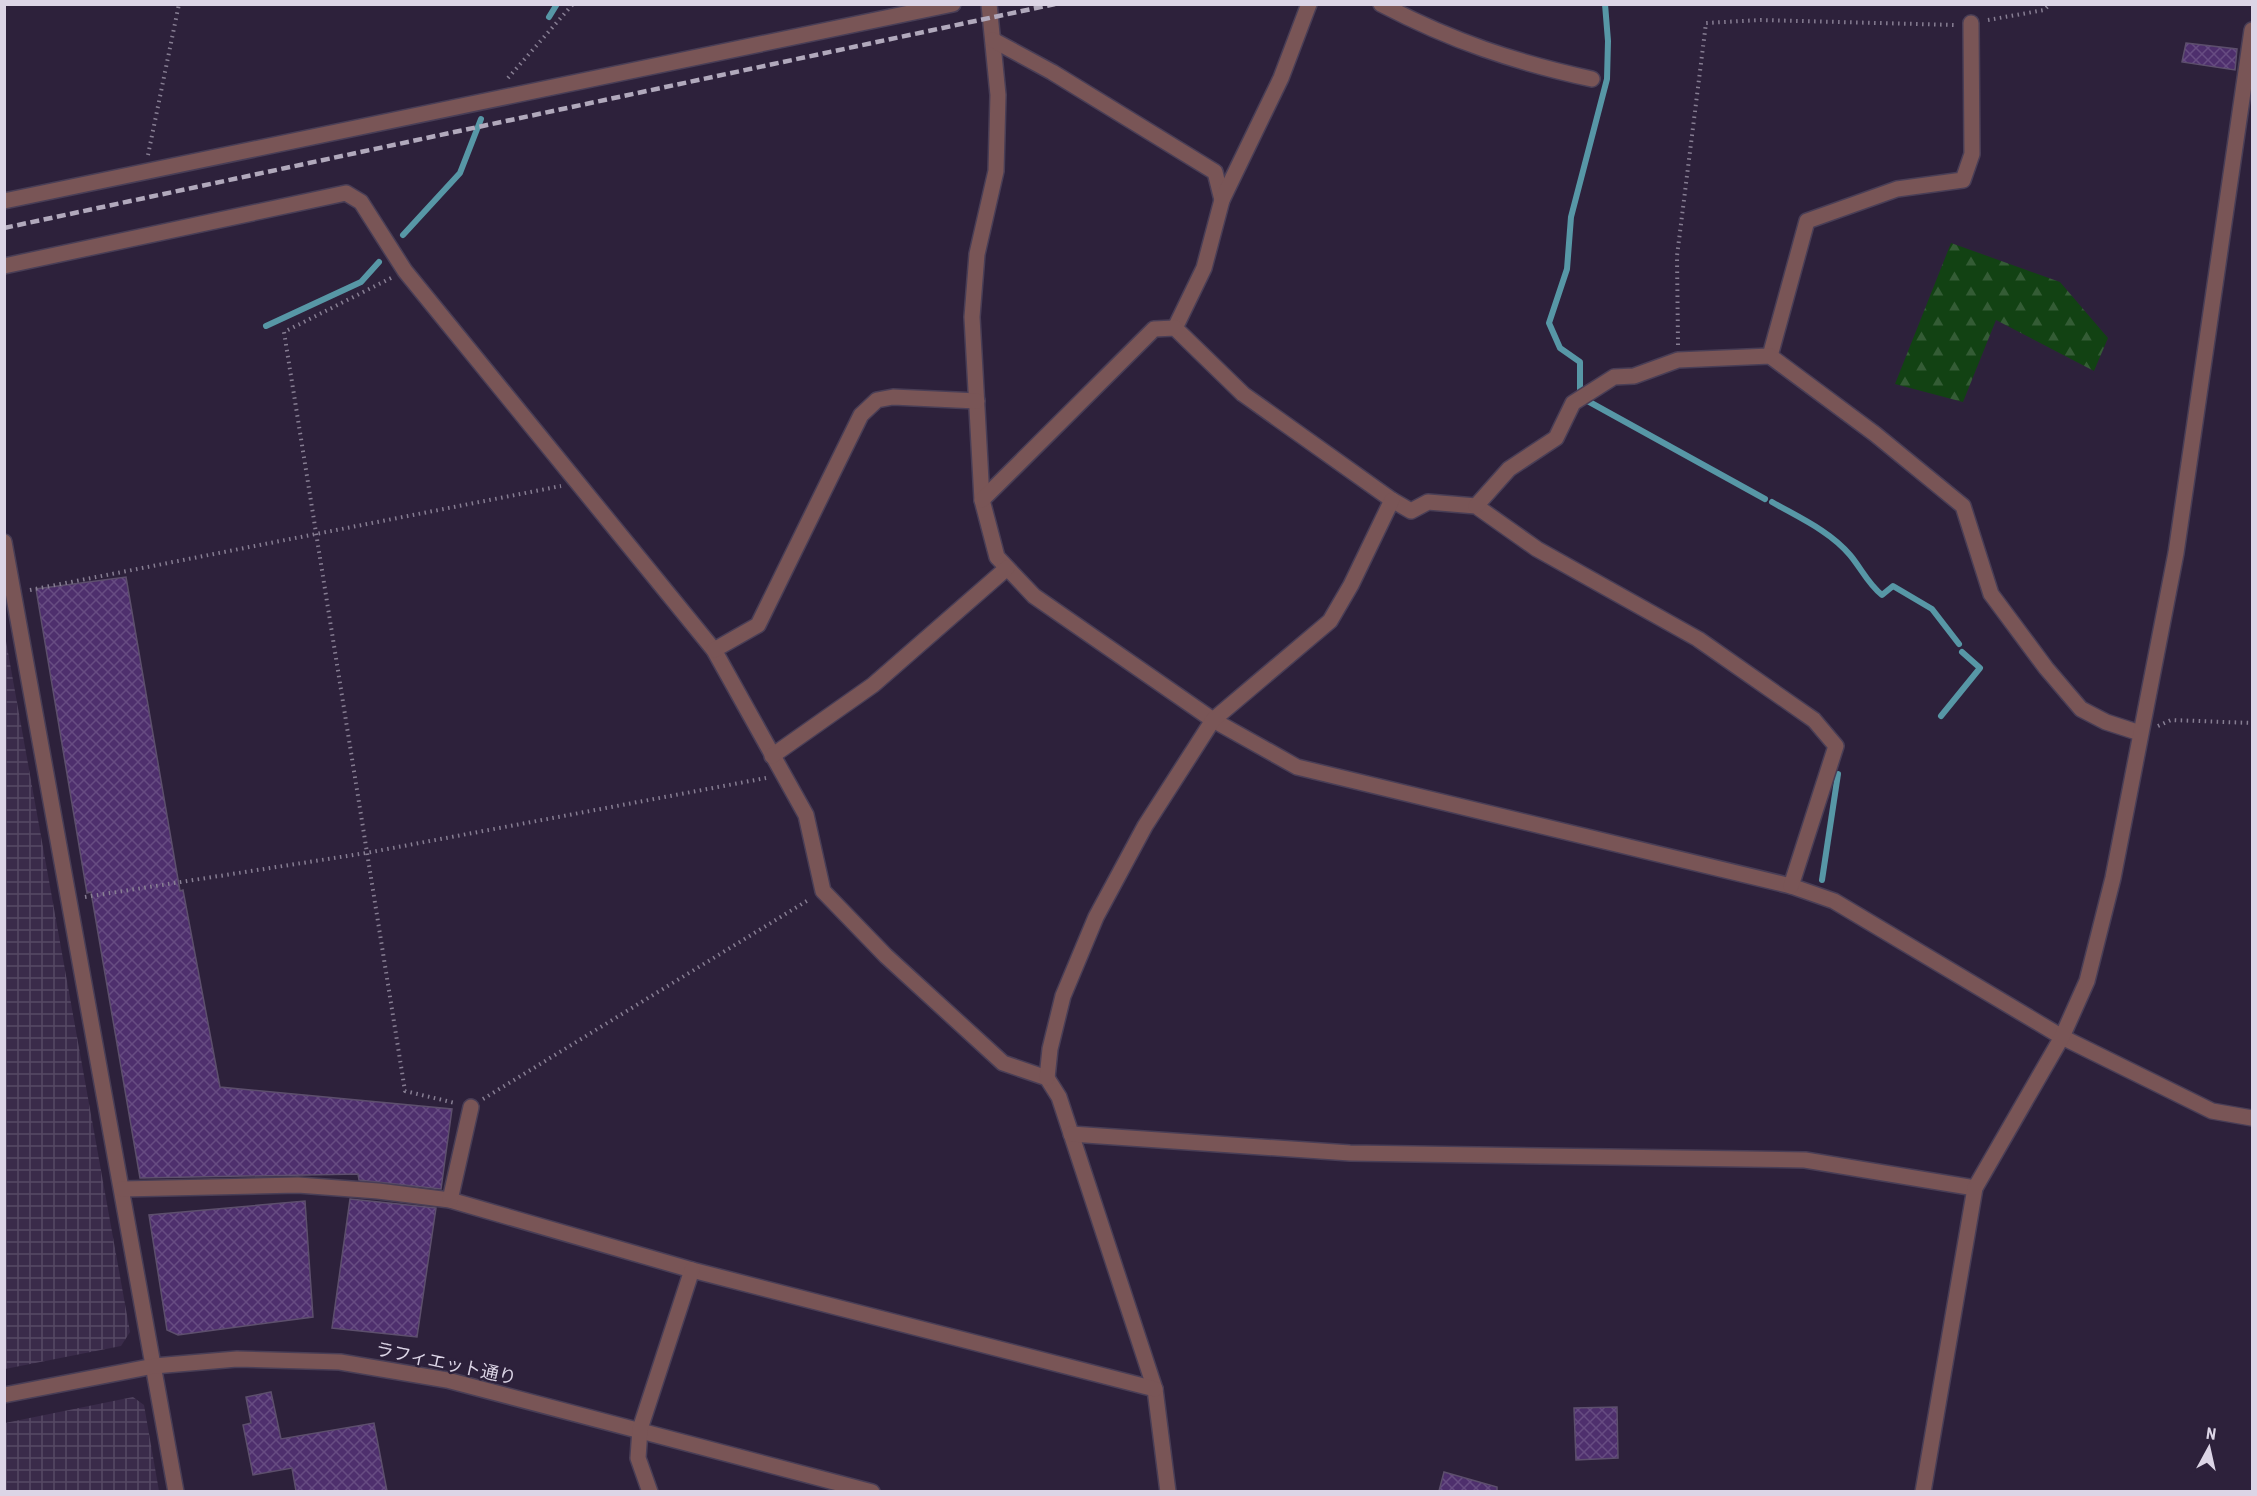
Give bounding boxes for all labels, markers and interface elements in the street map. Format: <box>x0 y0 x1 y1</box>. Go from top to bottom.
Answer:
street label: ラフィエット通り <box>374 1338 518 1388</box>
north arrow <box>2179 1418 2239 1478</box>
text: N <box>2205 1424 2217 1444</box>

